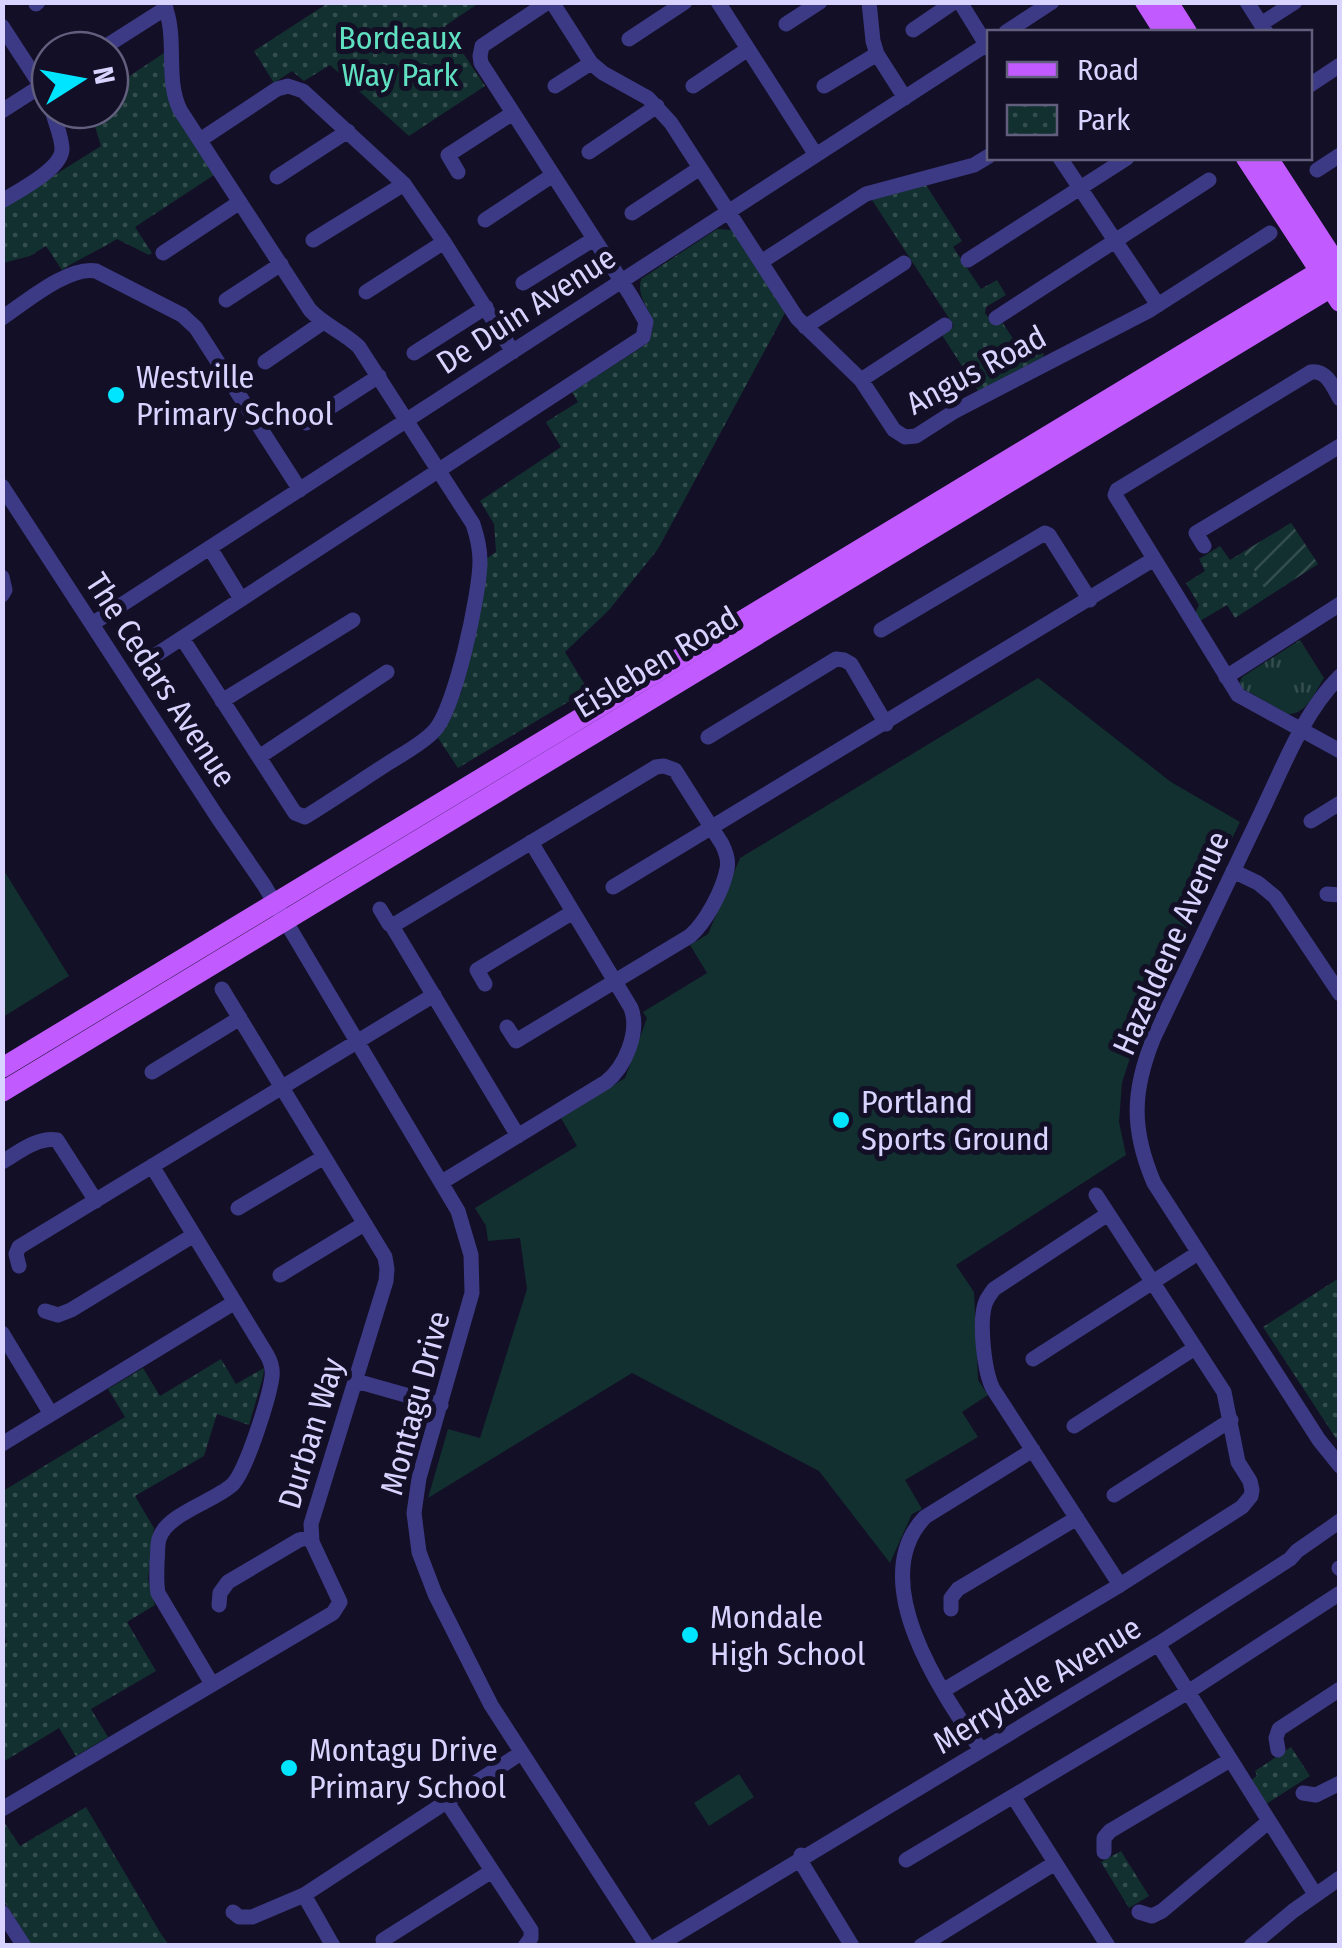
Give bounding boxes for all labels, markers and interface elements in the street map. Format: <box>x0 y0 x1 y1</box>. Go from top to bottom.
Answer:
park label: Bordeaux Way Park <box>338 19 462 94</box>
north arrow <box>30 30 130 130</box>
legend <box>987 30 1312 160</box>
text: Road <box>1077 52 1139 88</box>
text: N <box>86 64 122 87</box>
text: Park <box>1077 102 1130 138</box>
street label: De Duin Avenue <box>429 238 623 382</box>
street label: Angus Road <box>900 317 1052 423</box>
place label: Westville Primary School <box>136 358 333 433</box>
marker: Westville Primary School <box>105 384 127 406</box>
street label: The Cedars Avenue <box>78 566 244 794</box>
street label: Eisleben Road <box>567 598 745 726</box>
street label: Hazeldene Avenue <box>1105 825 1237 1061</box>
place label: Portland Sports Ground <box>861 1083 1050 1158</box>
marker: Portland Sports Ground <box>830 1109 852 1131</box>
street label: Montagu Drive <box>372 1307 458 1499</box>
street label: Durban Way <box>270 1352 352 1513</box>
place label: Mondale High School <box>710 1598 865 1673</box>
street label: Merrydale Avenue <box>926 1608 1148 1762</box>
marker: Mondale High School <box>679 1624 701 1646</box>
place label: Montagu Drive Primary School <box>309 1731 506 1806</box>
marker: Montagu Drive Primary School <box>278 1757 300 1779</box>

